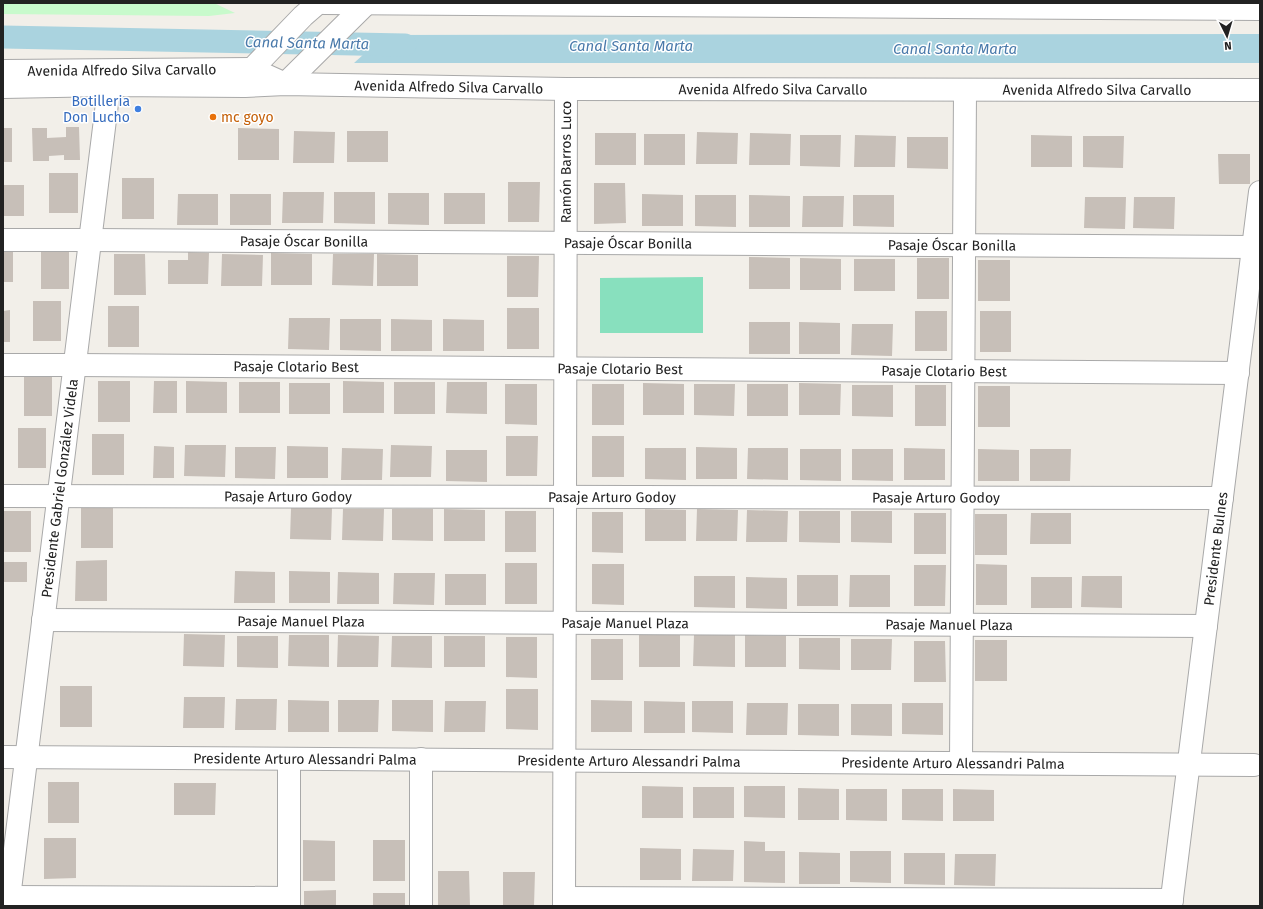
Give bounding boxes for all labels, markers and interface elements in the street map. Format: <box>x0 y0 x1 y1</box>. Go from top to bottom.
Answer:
north arrow <box>1207 16 1247 56</box>
water label: Canal Santa Marta <box>245 33 369 53</box>
water label: Canal Santa Marta <box>569 37 693 55</box>
text: N <box>1224 39 1232 52</box>
water label: Canal Santa Marta <box>893 40 1017 58</box>
street label: Avenida Alfredo Silva Carvallo <box>27 61 217 80</box>
street label: Avenida Alfredo Silva Carvallo <box>354 77 544 98</box>
street label: Avenida Alfredo Silva Carvallo <box>678 81 867 98</box>
street label: Avenida Alfredo Silva Carvallo <box>1002 82 1191 99</box>
place label: Botilleria Don Lucho <box>63 93 130 126</box>
street label: Ramón Barros Luco <box>558 101 575 223</box>
marker: Botilleria Don Lucho <box>133 104 143 114</box>
place label: mc goyo <box>221 109 274 126</box>
marker: mc goyo <box>208 112 218 122</box>
street label: Pasaje Óscar Bonilla <box>240 232 368 251</box>
street label: Pasaje Óscar Bonilla <box>564 234 692 253</box>
street label: Pasaje Óscar Bonilla <box>888 236 1016 255</box>
street label: Pasaje Clotario Best <box>233 358 360 376</box>
street label: Pasaje Clotario Best <box>557 360 684 378</box>
street label: Pasaje Clotario Best <box>881 363 1008 380</box>
street label: Presidente Gabriel González Videla <box>38 378 82 599</box>
street label: Pasaje Arturo Godoy <box>224 488 352 506</box>
street label: Pasaje Arturo Godoy <box>548 489 676 506</box>
street label: Pasaje Arturo Godoy <box>872 489 1000 507</box>
street label: Presidente Bulnes <box>1201 490 1232 607</box>
street label: Pasaje Manuel Plaza <box>237 613 365 631</box>
street label: Pasaje Manuel Plaza <box>561 615 689 632</box>
street label: Pasaje Manuel Plaza <box>885 616 1013 634</box>
street label: Presidente Arturo Alessandri Palma <box>193 750 417 769</box>
street label: Presidente Arturo Alessandri Palma <box>517 752 741 771</box>
street label: Presidente Arturo Alessandri Palma <box>841 754 1065 773</box>

